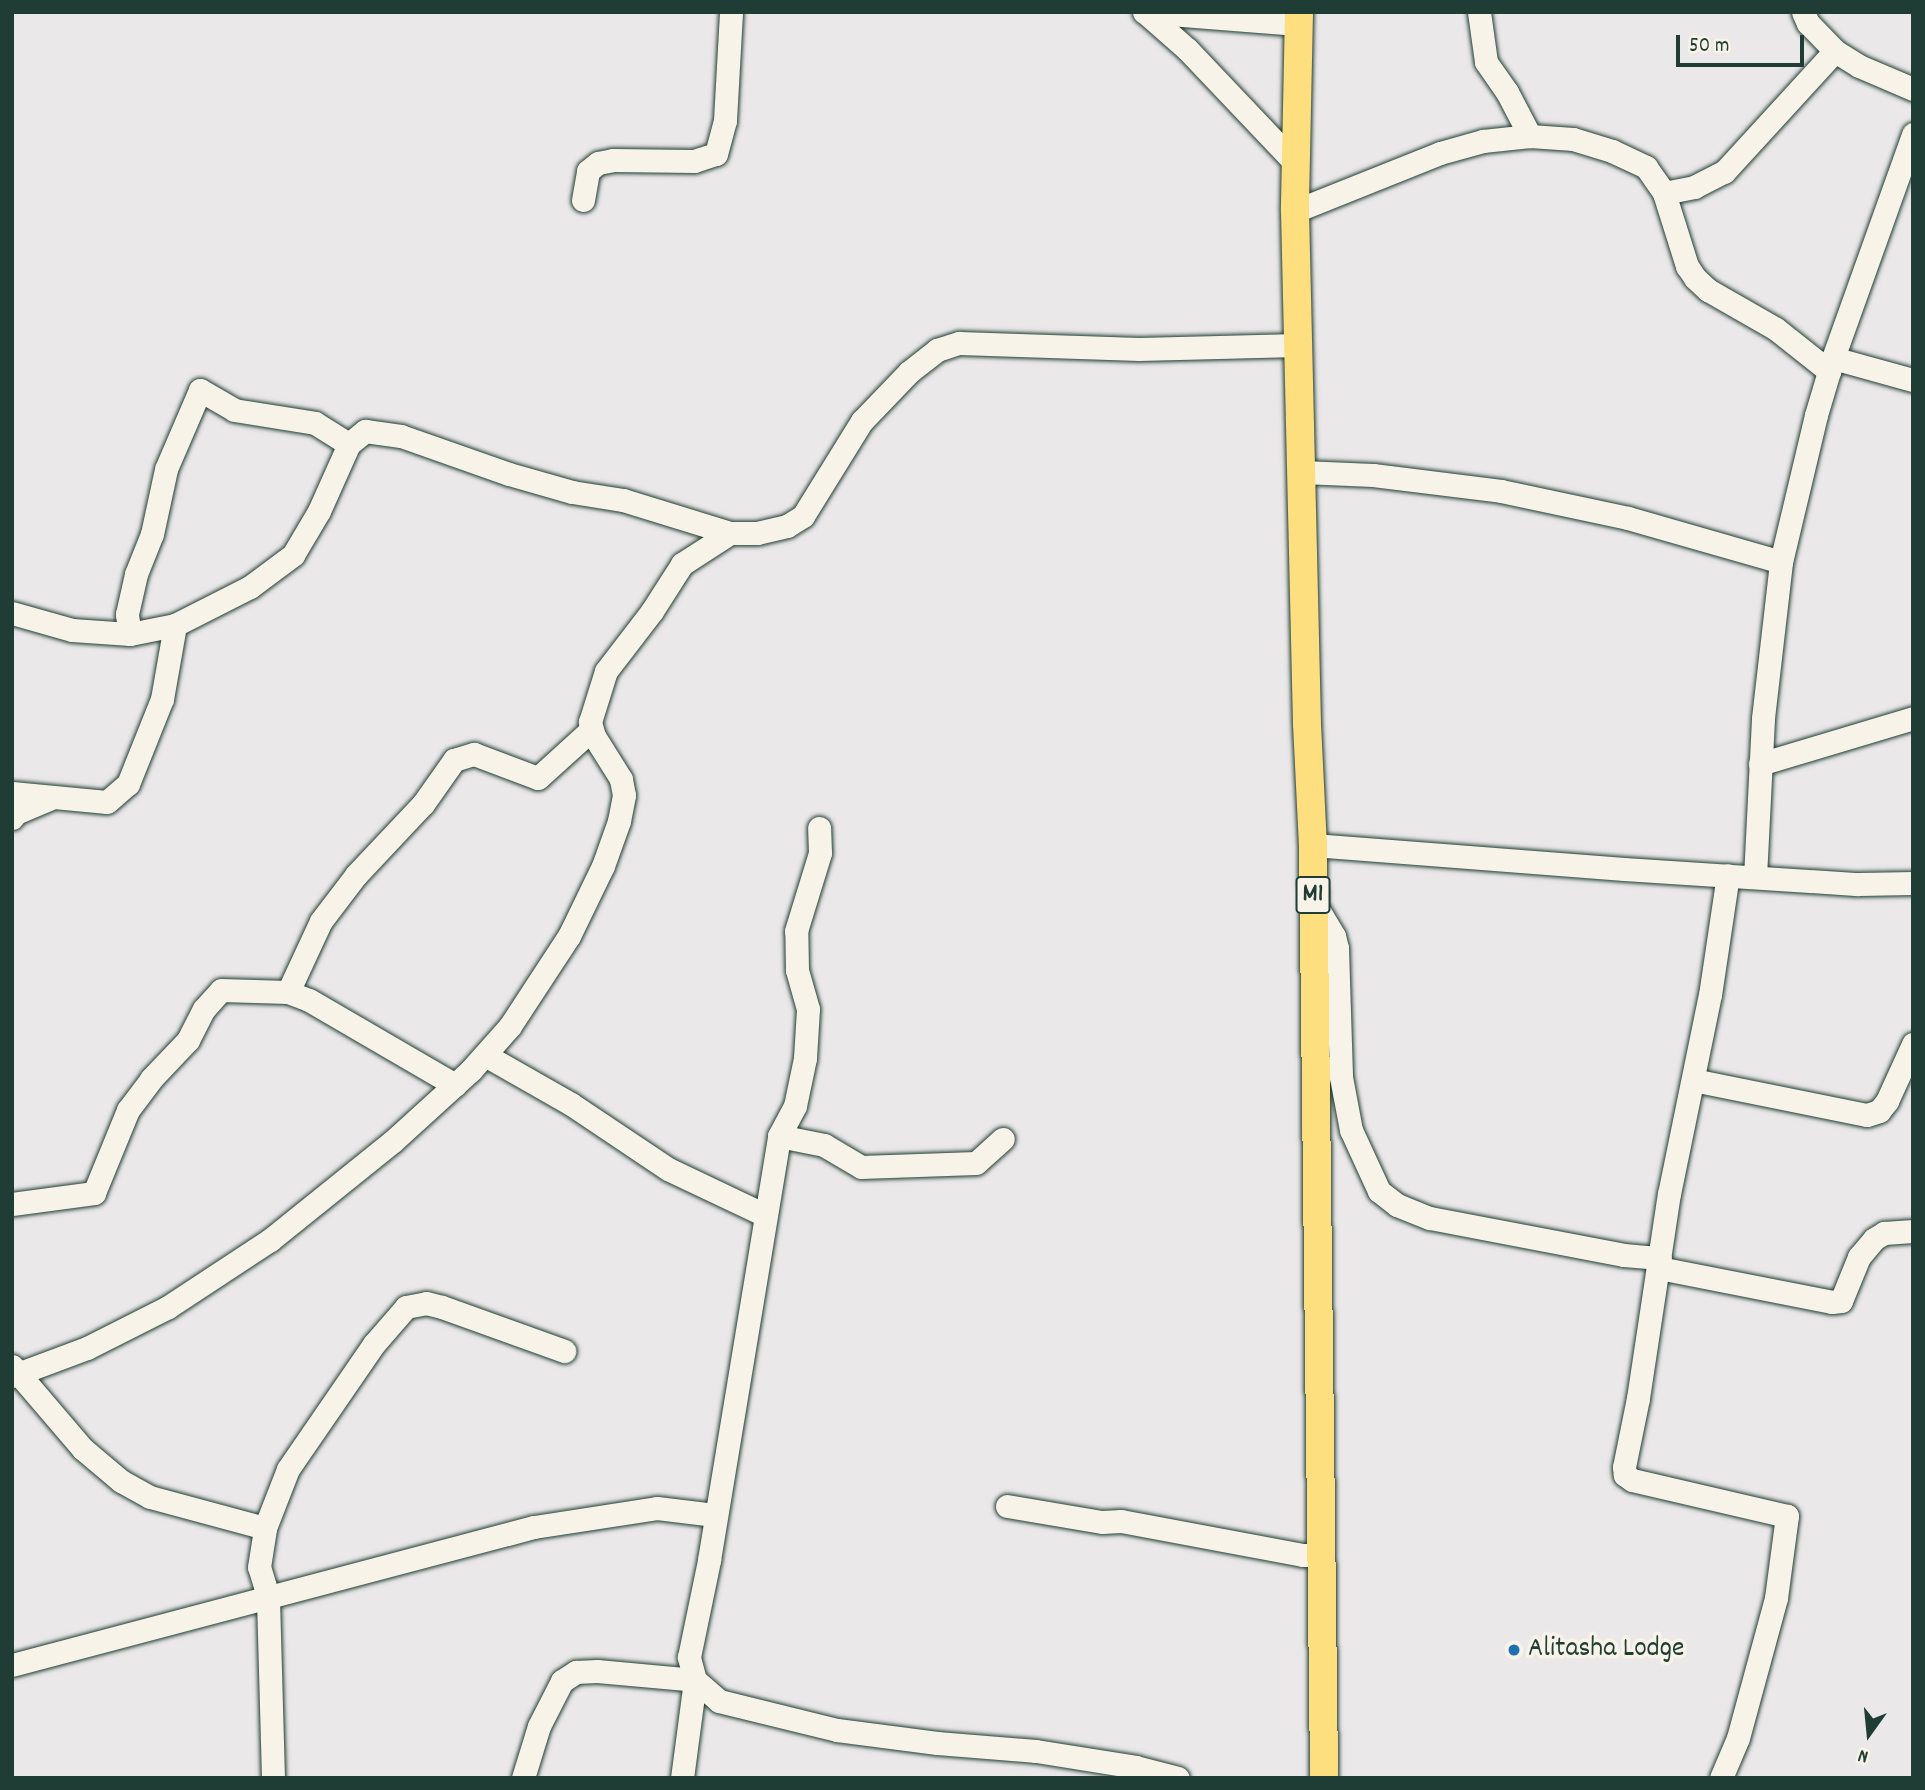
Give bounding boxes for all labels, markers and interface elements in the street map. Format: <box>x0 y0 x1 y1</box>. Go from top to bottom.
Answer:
scale bar <box>1680 21 1808 65</box>
text: 50 m <box>1689 32 1729 62</box>
road number: M1 <box>1296 873 1330 918</box>
place label: Alitasha Lodge <box>1528 1633 1684 1667</box>
marker: Alitasha Lodge <box>1506 1642 1522 1658</box>
north arrow <box>1834 1699 1904 1769</box>
text: N <box>1855 1741 1871 1769</box>

